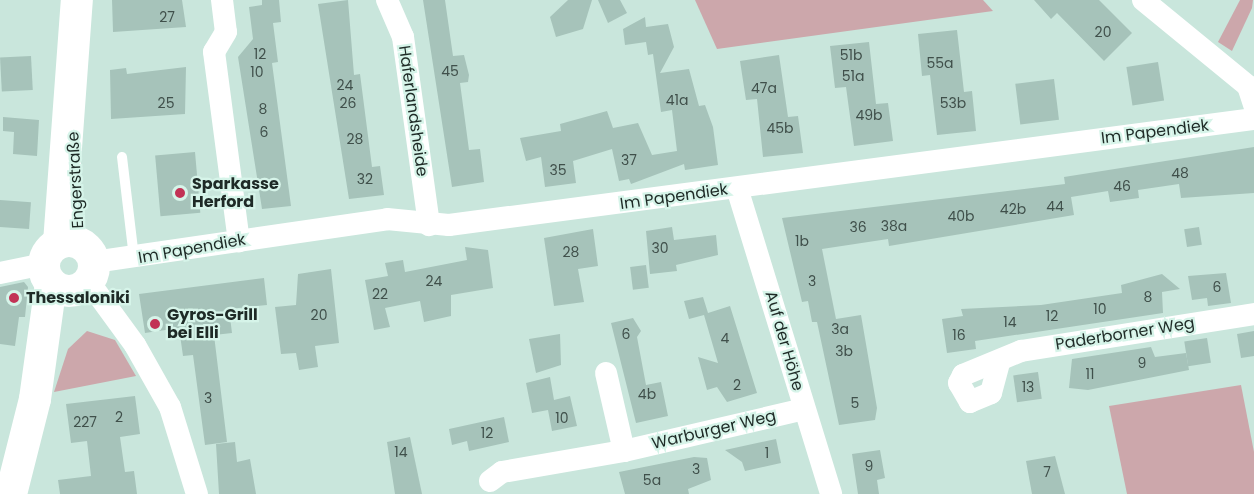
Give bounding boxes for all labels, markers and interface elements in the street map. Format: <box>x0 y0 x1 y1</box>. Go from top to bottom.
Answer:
house number: 27 <box>159 9 175 25</box>
house number: 20 <box>1095 24 1111 40</box>
street label: Haferlandsheide <box>394 44 432 178</box>
house number: 12 <box>254 46 266 62</box>
house number: 51b <box>840 47 862 63</box>
house number: 55a <box>926 55 954 71</box>
house number: 45 <box>441 63 459 79</box>
house number: 10 <box>250 64 264 80</box>
house number: 51a <box>842 68 864 84</box>
house number: 24 <box>337 77 353 93</box>
house number: 47a <box>751 80 777 96</box>
house number: 41a <box>666 92 688 108</box>
house number: 25 <box>158 95 174 111</box>
house number: 26 <box>340 95 356 111</box>
house number: 53b <box>940 95 966 111</box>
house number: 8 <box>259 101 267 117</box>
house number: 49b <box>855 107 883 123</box>
street label: Im Papendiek <box>1100 116 1210 148</box>
house number: 45b <box>766 120 794 136</box>
house number: 6 <box>260 124 268 140</box>
street label: Engerstraße <box>64 131 88 229</box>
house number: 28 <box>347 131 363 147</box>
house number: 37 <box>621 152 637 168</box>
house number: 35 <box>549 162 567 178</box>
house number: 48 <box>1171 165 1189 181</box>
house number: 32 <box>357 171 373 187</box>
place label: Sparkasse Herford <box>192 174 279 212</box>
house number: 46 <box>1113 178 1131 194</box>
street label: Im Papendiek <box>619 180 729 214</box>
marker: Sparkasse Herford <box>173 186 187 200</box>
house number: 44 <box>1046 198 1064 214</box>
house number: 42b <box>1000 201 1026 217</box>
house number: 40b <box>947 208 975 224</box>
house number: 38a <box>881 218 907 234</box>
house number: 36 <box>849 219 867 235</box>
street label: Im Papendiek <box>137 230 247 268</box>
house number: 1b <box>795 233 809 249</box>
house number: 30 <box>651 240 669 256</box>
house number: 28 <box>563 244 579 260</box>
house number: 24 <box>426 273 442 289</box>
house number: 3 <box>808 273 816 289</box>
house number: 6 <box>1213 279 1221 295</box>
house number: 22 <box>372 286 388 302</box>
place label: Thessaloniki <box>26 288 130 308</box>
street label: Auf der Höhe <box>761 289 807 393</box>
house number: 8 <box>1144 289 1152 305</box>
marker: Thessaloniki <box>7 291 21 305</box>
house number: 10 <box>1093 301 1107 317</box>
place label: Gyros-Grill bei Elli <box>167 305 258 343</box>
house number: 20 <box>311 307 327 323</box>
house number: 12 <box>1046 308 1058 324</box>
house number: 14 <box>1003 314 1017 330</box>
street label: Paderborner Weg <box>1054 314 1196 354</box>
marker: Gyros-Grill bei Elli <box>148 317 162 331</box>
house number: 3a <box>831 321 849 337</box>
house number: 6 <box>622 326 630 342</box>
house number: 16 <box>952 327 966 343</box>
house number: 4 <box>721 330 729 346</box>
house number: 3b <box>835 343 853 359</box>
house number: 9 <box>1138 355 1146 371</box>
house number: 11 <box>1086 366 1094 382</box>
house number: 2 <box>733 377 741 393</box>
house number: 13 <box>1022 379 1034 395</box>
house number: 4b <box>638 386 656 402</box>
house number: 3 <box>204 390 212 406</box>
house number: 5 <box>851 395 859 411</box>
street label: Warburger Weg <box>650 406 778 454</box>
house number: 2 <box>115 409 123 425</box>
house number: 10 <box>555 410 569 426</box>
house number: 227 <box>73 414 97 430</box>
house number: 12 <box>481 425 493 441</box>
house number: 14 <box>394 444 408 460</box>
house number: 1 <box>765 445 769 461</box>
house number: 9 <box>865 458 873 474</box>
house number: 3 <box>692 461 700 477</box>
house number: 7 <box>1043 464 1051 480</box>
house number: 5a <box>643 472 661 488</box>

